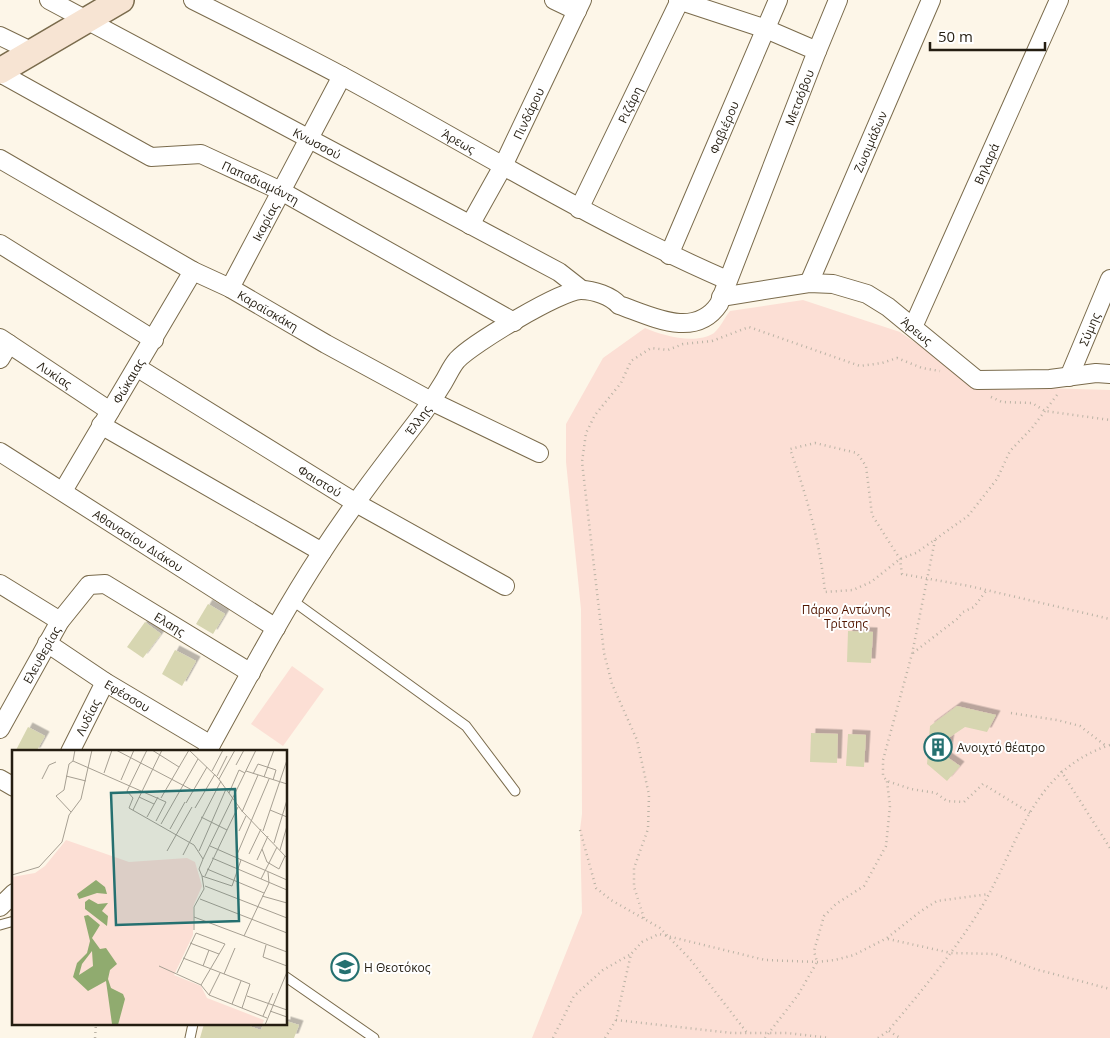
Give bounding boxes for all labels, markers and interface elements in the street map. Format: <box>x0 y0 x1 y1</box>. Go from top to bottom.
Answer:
scale bar <box>930 20 1045 52</box>
text: 50 m <box>938 26 973 46</box>
street label: Μετσόβου <box>781 67 818 128</box>
street label: Ριζάρη <box>613 83 646 126</box>
street label: Πινδάρου <box>508 84 548 142</box>
street label: Φαβιέρου <box>705 98 742 156</box>
street label: Ζωσιμάδων <box>849 108 891 175</box>
street label: Κνωσσού <box>290 123 344 163</box>
street label: Άρεως <box>439 125 479 157</box>
street label: Βηλαρά <box>969 140 1003 187</box>
street label: Παπαδιαμάντη <box>219 156 303 208</box>
street label: Ικαρίας <box>248 199 282 244</box>
street label: Καραϊσκάκη <box>234 286 302 335</box>
street label: Σύμης <box>1075 310 1104 348</box>
street label: Άρεως <box>898 313 937 349</box>
street label: Φώκαιας <box>108 355 148 407</box>
street label: Λυκίας <box>34 357 76 392</box>
street label: Έλλης <box>400 401 435 439</box>
street label: Φαιστού <box>295 461 345 501</box>
street label: Αθανασίου Διάκου <box>90 505 187 575</box>
park label: Πάρκο Αντώνης Τρίτσης <box>802 601 891 632</box>
street label: Ελαης <box>151 608 189 640</box>
street label: Ελευθερίας <box>18 623 64 687</box>
street label: Εφέσσου <box>102 675 153 715</box>
street label: Λυδίας <box>71 696 104 738</box>
building icon: Ανοιχτό θέατρο <box>923 732 953 762</box>
place label: Ανοιχτό θέατρο <box>957 739 1045 756</box>
inset map <box>12 750 288 1026</box>
school or university icon: Η Θεοτόκος <box>330 952 360 982</box>
place label: Η Θεοτόκος <box>364 959 431 976</box>

